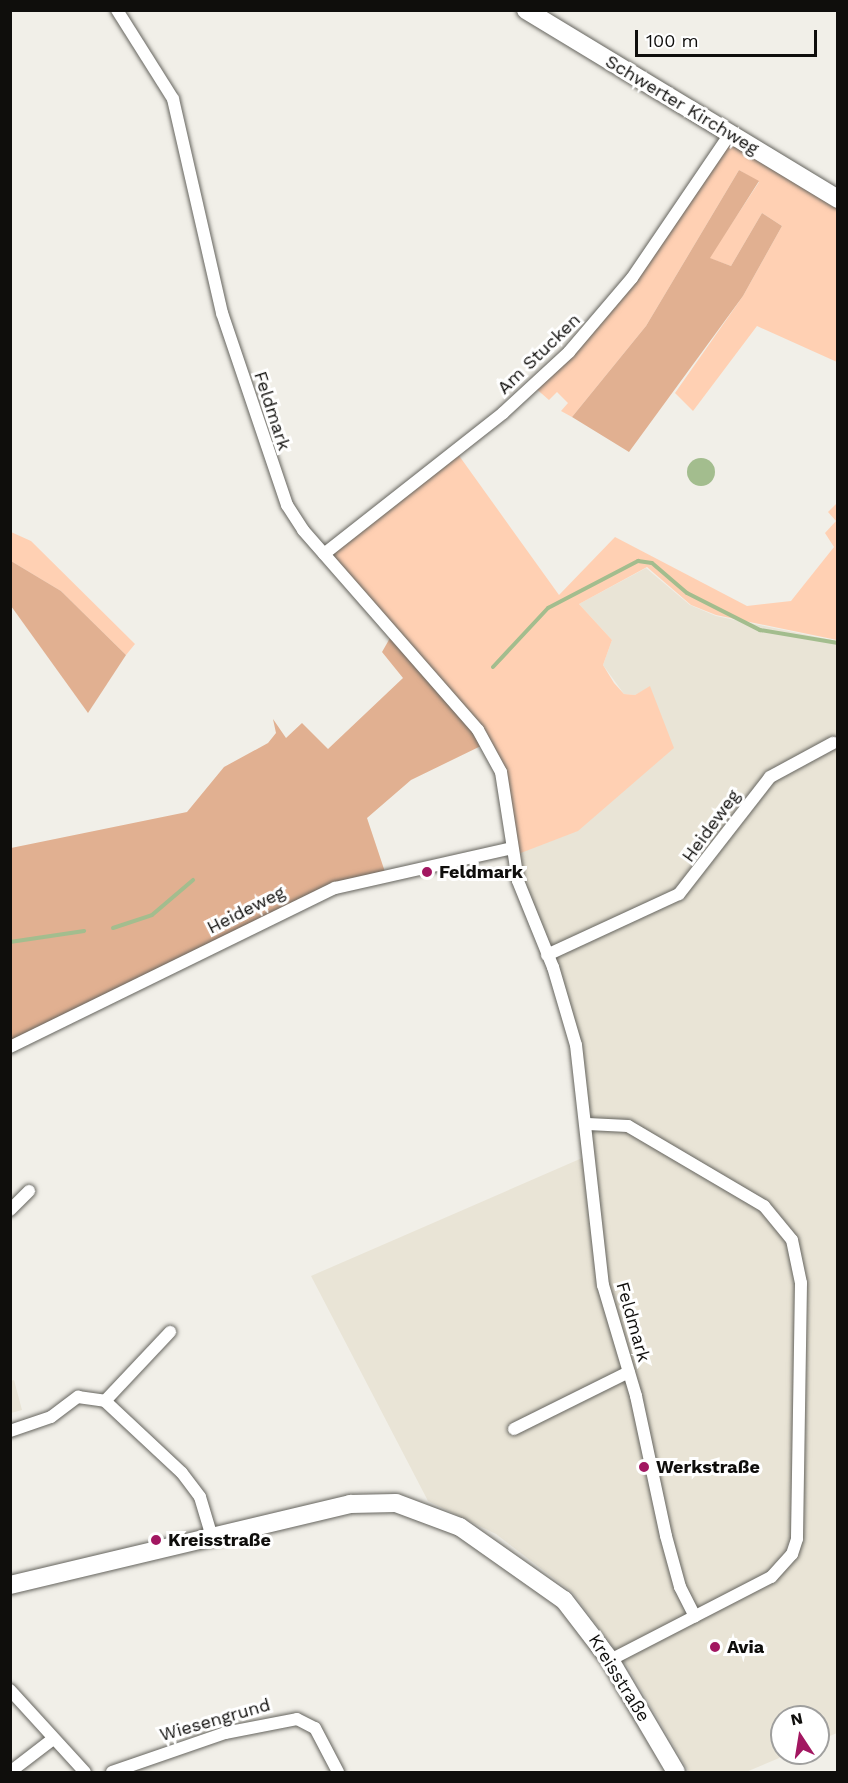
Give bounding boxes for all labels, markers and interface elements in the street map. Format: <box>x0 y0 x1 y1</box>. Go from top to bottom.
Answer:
scale bar <box>638 18 820 56</box>
text: 100 m <box>646 30 699 51</box>
street label: Schwerter Kirchweg <box>601 51 763 159</box>
street label: Am Stucken <box>493 309 585 399</box>
street label: Feldmark <box>249 369 295 453</box>
street label: Heideweg <box>677 786 745 866</box>
place label: Feldmark <box>439 861 523 883</box>
marker: Feldmark <box>420 865 434 879</box>
street label: Heideweg <box>203 881 289 939</box>
street label: Feldmark <box>611 1280 655 1364</box>
place label: Werkstraße <box>656 1456 760 1478</box>
marker: Werkstraße <box>637 1460 651 1474</box>
place label: Kreisstraße <box>168 1529 271 1551</box>
marker: Kreisstraße <box>149 1533 163 1547</box>
street label: Kreisstraße <box>584 1630 654 1726</box>
place label: Avia <box>727 1636 764 1658</box>
marker: Avia <box>708 1640 722 1654</box>
street label: Wiesengrund <box>157 1694 273 1746</box>
north arrow <box>770 1705 830 1765</box>
text: N <box>789 1708 804 1729</box>

